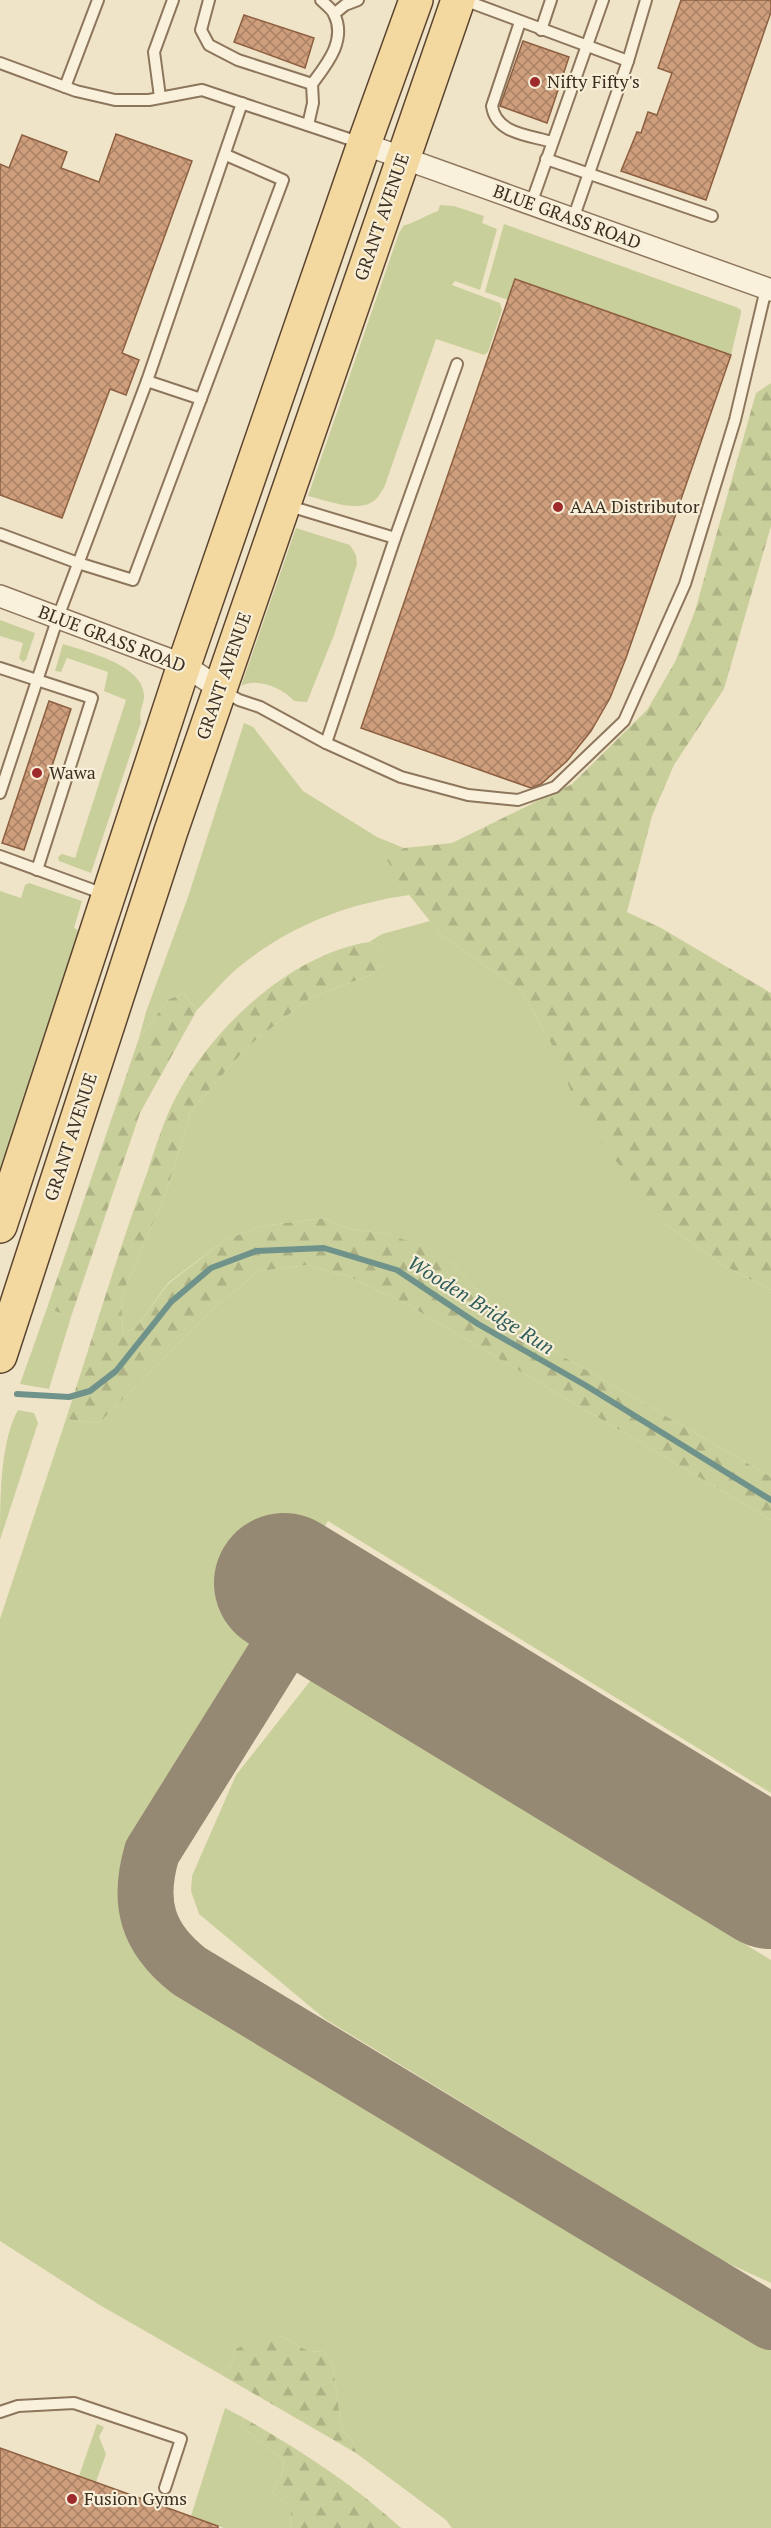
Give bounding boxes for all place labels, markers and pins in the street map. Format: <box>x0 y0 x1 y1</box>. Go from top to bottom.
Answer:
place label: Nifty Fifty's <box>547 69 640 93</box>
marker: Nifty Fifty's <box>528 75 542 89</box>
place label: AAA Distributor <box>570 494 700 518</box>
marker: AAA Distributor <box>551 500 565 514</box>
place label: Wawa <box>49 760 96 784</box>
marker: Wawa <box>30 766 44 780</box>
place label: Fusion Gyms <box>84 2486 187 2510</box>
marker: Fusion Gyms <box>65 2492 79 2506</box>

